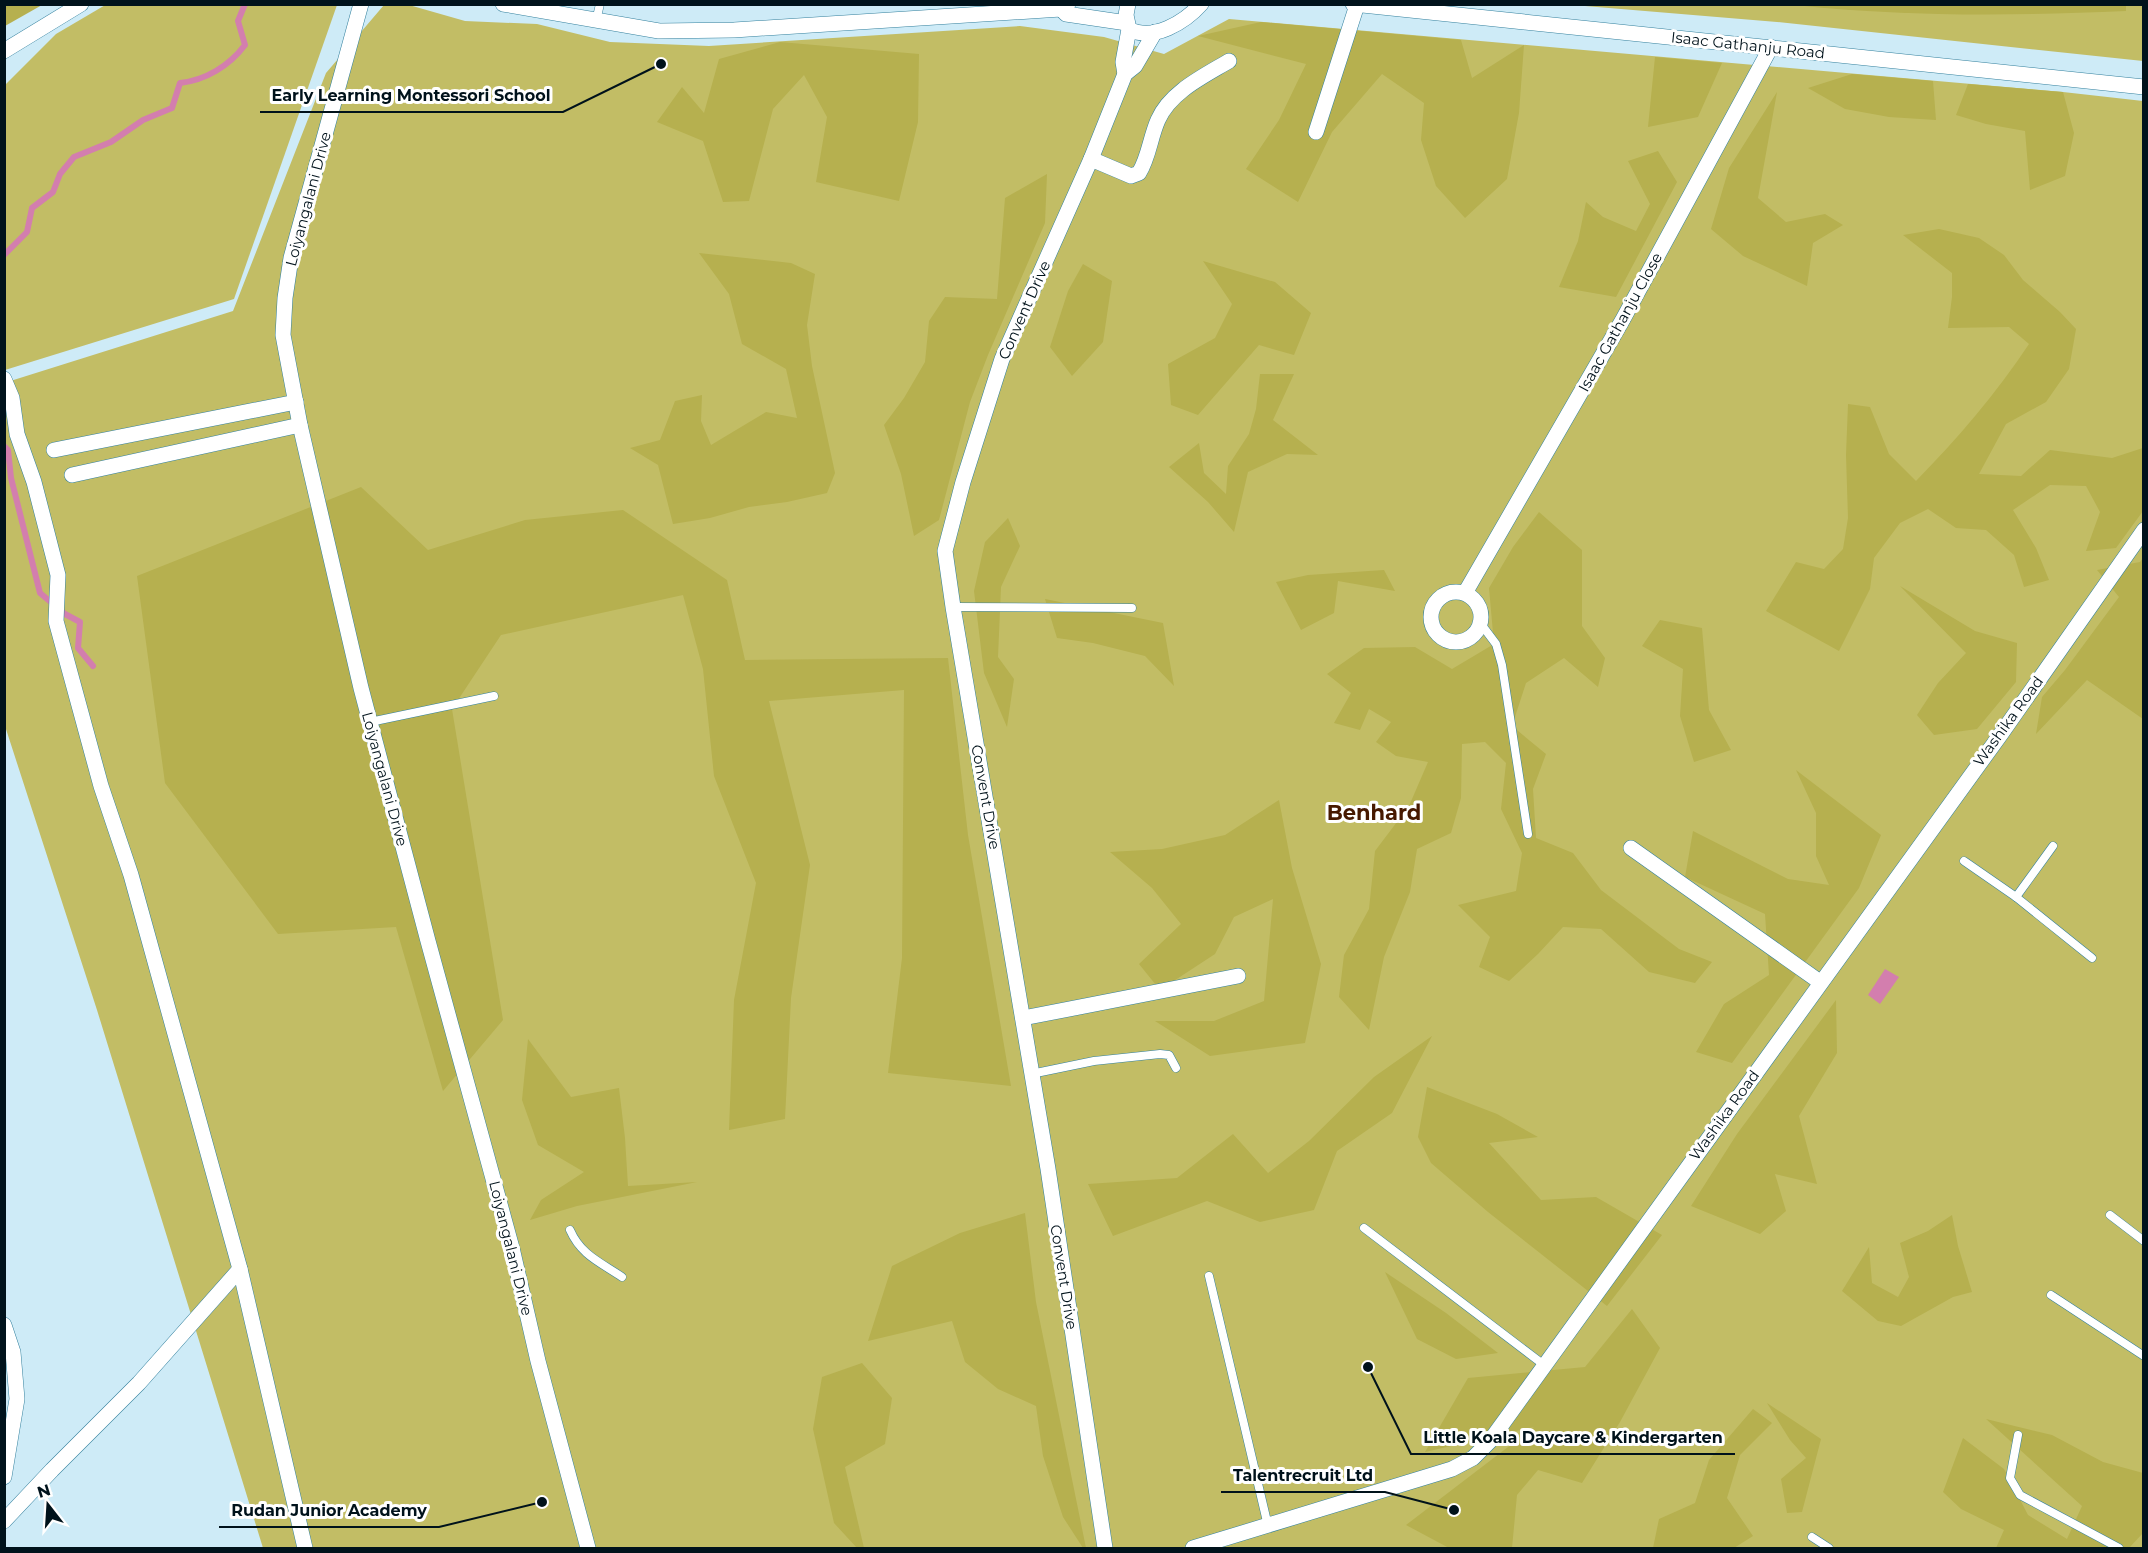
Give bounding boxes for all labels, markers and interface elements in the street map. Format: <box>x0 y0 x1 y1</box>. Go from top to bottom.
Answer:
street label: Isaac Gathanju Road <box>1670 27 1826 63</box>
callout: Early Learning Montessori School <box>260 78 563 112</box>
text: Early Learning Montessori School <box>272 86 550 105</box>
street label: Loiyangalani Drive <box>281 130 335 268</box>
street label: Isaac Gathanju Close <box>1574 249 1666 395</box>
street label: Convent Drive <box>994 258 1054 362</box>
street label: Washika Road <box>1969 672 2047 770</box>
street label: Loiyangalani Drive <box>358 710 412 848</box>
street label: Convent Drive <box>967 743 1005 851</box>
district label: Benhard <box>1327 800 1421 825</box>
street label: Washika Road <box>1685 1066 1763 1164</box>
street label: Loiyangalani Drive <box>485 1179 537 1317</box>
street label: Convent Drive <box>1046 1223 1082 1331</box>
callout: Little Koala Daycare & Kindergarten <box>1411 1420 1735 1454</box>
text: Little Koala Daycare & Kindergarten <box>1423 1428 1723 1447</box>
callout: Talentrecruit Ltd <box>1221 1458 1385 1492</box>
text: Talentrecruit Ltd <box>1233 1466 1373 1485</box>
north arrow <box>18 1475 78 1535</box>
text: N <box>35 1480 53 1502</box>
callout: Rudan Junior Academy <box>219 1493 439 1527</box>
text: Rudan Junior Academy <box>231 1501 427 1520</box>

